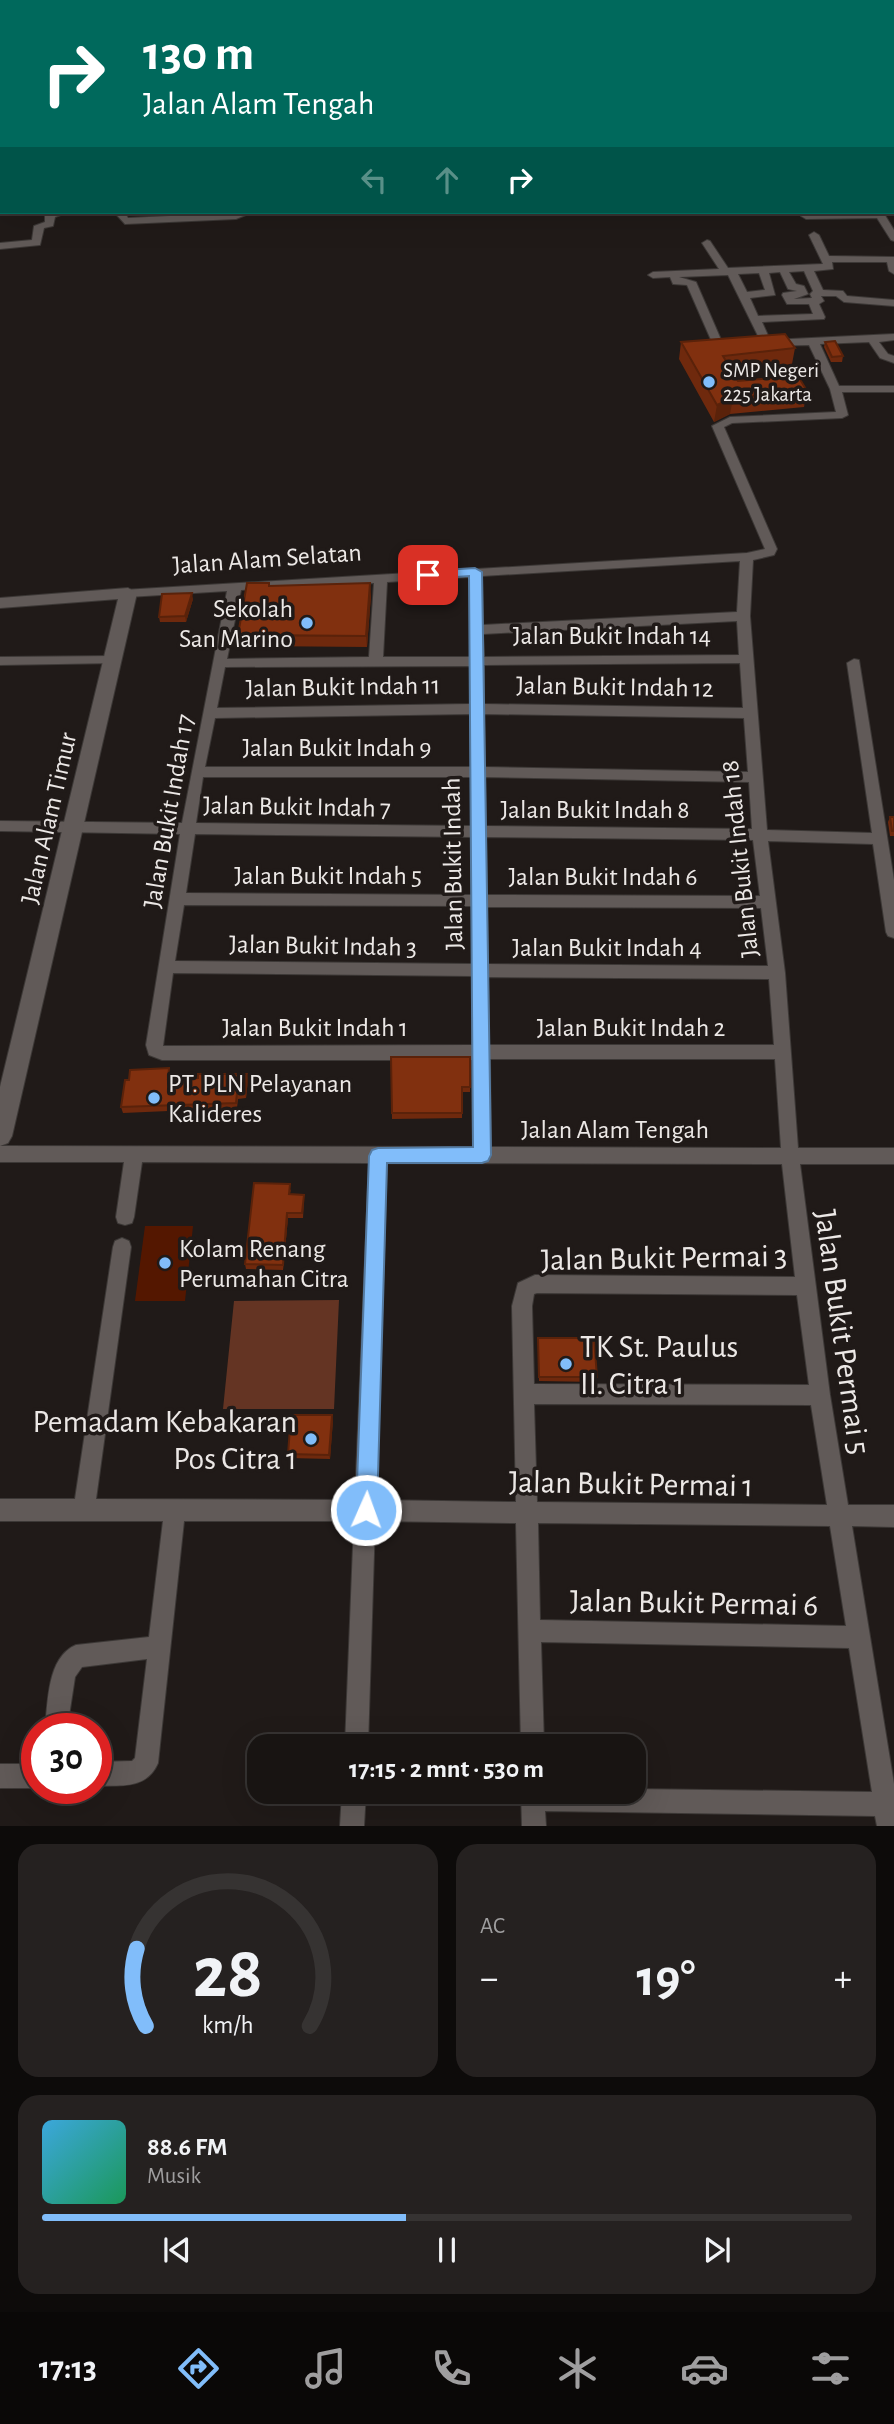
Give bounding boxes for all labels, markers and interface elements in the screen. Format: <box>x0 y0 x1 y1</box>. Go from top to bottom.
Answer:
icon: right <box>28 28 119 119</box>
text: 130 m <box>143 30 254 79</box>
text: Jalan Alam Tengah <box>143 88 374 120</box>
icon: left <box>355 161 393 199</box>
icon: ahead <box>428 161 466 199</box>
icon: right <box>501 161 539 199</box>
place label: SMP Negeri 225 Jakarta <box>723 360 819 405</box>
marker: SMP Negeri 225 Jakarta <box>701 374 717 390</box>
street label: Jalan Alam Selatan <box>172 539 362 579</box>
pin <box>398 545 458 605</box>
icon: arrive <box>409 556 447 594</box>
place label: Sekolah San Marino <box>179 596 293 652</box>
marker: Sekolah San Marino <box>299 615 315 631</box>
street label: Jalan Bukit Indah 14 <box>513 623 711 649</box>
street label: Jalan Bukit Indah 11 <box>245 672 441 702</box>
street label: Jalan Bukit Indah 12 <box>516 672 714 702</box>
street label: Jalan Bukit Indah 17 <box>139 712 199 910</box>
street label: Jalan Alam Timur <box>17 729 81 906</box>
street label: Jalan Bukit Indah 9 <box>242 735 432 761</box>
street label: Jalan Bukit Indah 18 <box>717 759 763 959</box>
street label: Jalan Bukit Indah <box>438 778 468 950</box>
street label: Jalan Bukit Indah 7 <box>203 792 391 822</box>
street label: Jalan Bukit Indah 8 <box>500 797 690 823</box>
street label: Jalan Bukit Indah 5 <box>234 863 422 889</box>
street label: Jalan Bukit Indah 6 <box>508 864 698 890</box>
street label: Jalan Bukit Indah 3 <box>229 931 417 961</box>
street label: Jalan Bukit Indah 4 <box>512 935 702 961</box>
street label: Jalan Bukit Indah 1 <box>222 1015 408 1041</box>
street label: Jalan Bukit Indah 2 <box>537 1015 725 1041</box>
place label: PT. PLN Pelayanan Kalideres <box>168 1071 352 1127</box>
marker: PT. PLN Pelayanan Kalideres <box>146 1090 162 1106</box>
street label: Jalan Alam Tengah <box>521 1117 709 1143</box>
street label: Jalan Bukit Permai 5 <box>809 1208 875 1457</box>
place label: Kolam Renang Perumahan Citra <box>179 1236 349 1292</box>
street label: Jalan Bukit Permai 3 <box>540 1240 788 1276</box>
marker: Kolam Renang Perumahan Citra <box>157 1255 173 1271</box>
place label: TK St. Paulus II. Citra 1 <box>580 1331 738 1400</box>
marker: TK St. Paulus II. Citra 1 <box>558 1356 574 1372</box>
place label: Pemadam Kebakaran Pos Citra 1 <box>33 1406 297 1475</box>
marker: Pemadam Kebakaran Pos Citra 1 <box>303 1431 319 1447</box>
street label: Jalan Bukit Permai 1 <box>509 1466 753 1502</box>
position arrow <box>329 1473 403 1547</box>
street label: Jalan Bukit Permai 6 <box>570 1585 818 1621</box>
speed limit sign: 30 <box>21 1713 112 1804</box>
text: 17:15 · 2 mnt · 530 m <box>349 1756 544 1782</box>
text: AC <box>480 1915 505 1938</box>
text: 28 <box>193 1939 263 2012</box>
text: 19° <box>636 1953 696 2005</box>
text: − <box>480 1960 498 1998</box>
text: + <box>834 1960 852 1998</box>
text: km/h <box>202 2013 254 2038</box>
text: 88.6 FM <box>147 2134 227 2160</box>
text: Musik <box>147 2165 201 2188</box>
icon: previous <box>158 2231 196 2269</box>
icon: pause <box>428 2231 466 2269</box>
icon: next <box>698 2231 736 2269</box>
icon: directions <box>174 2344 223 2393</box>
icon: music <box>301 2344 350 2393</box>
icon: phone <box>427 2344 476 2393</box>
icon: climate <box>553 2344 602 2393</box>
icon: car <box>680 2344 729 2393</box>
icon: filters <box>806 2344 855 2393</box>
text: 17:13 <box>39 2352 97 2384</box>

